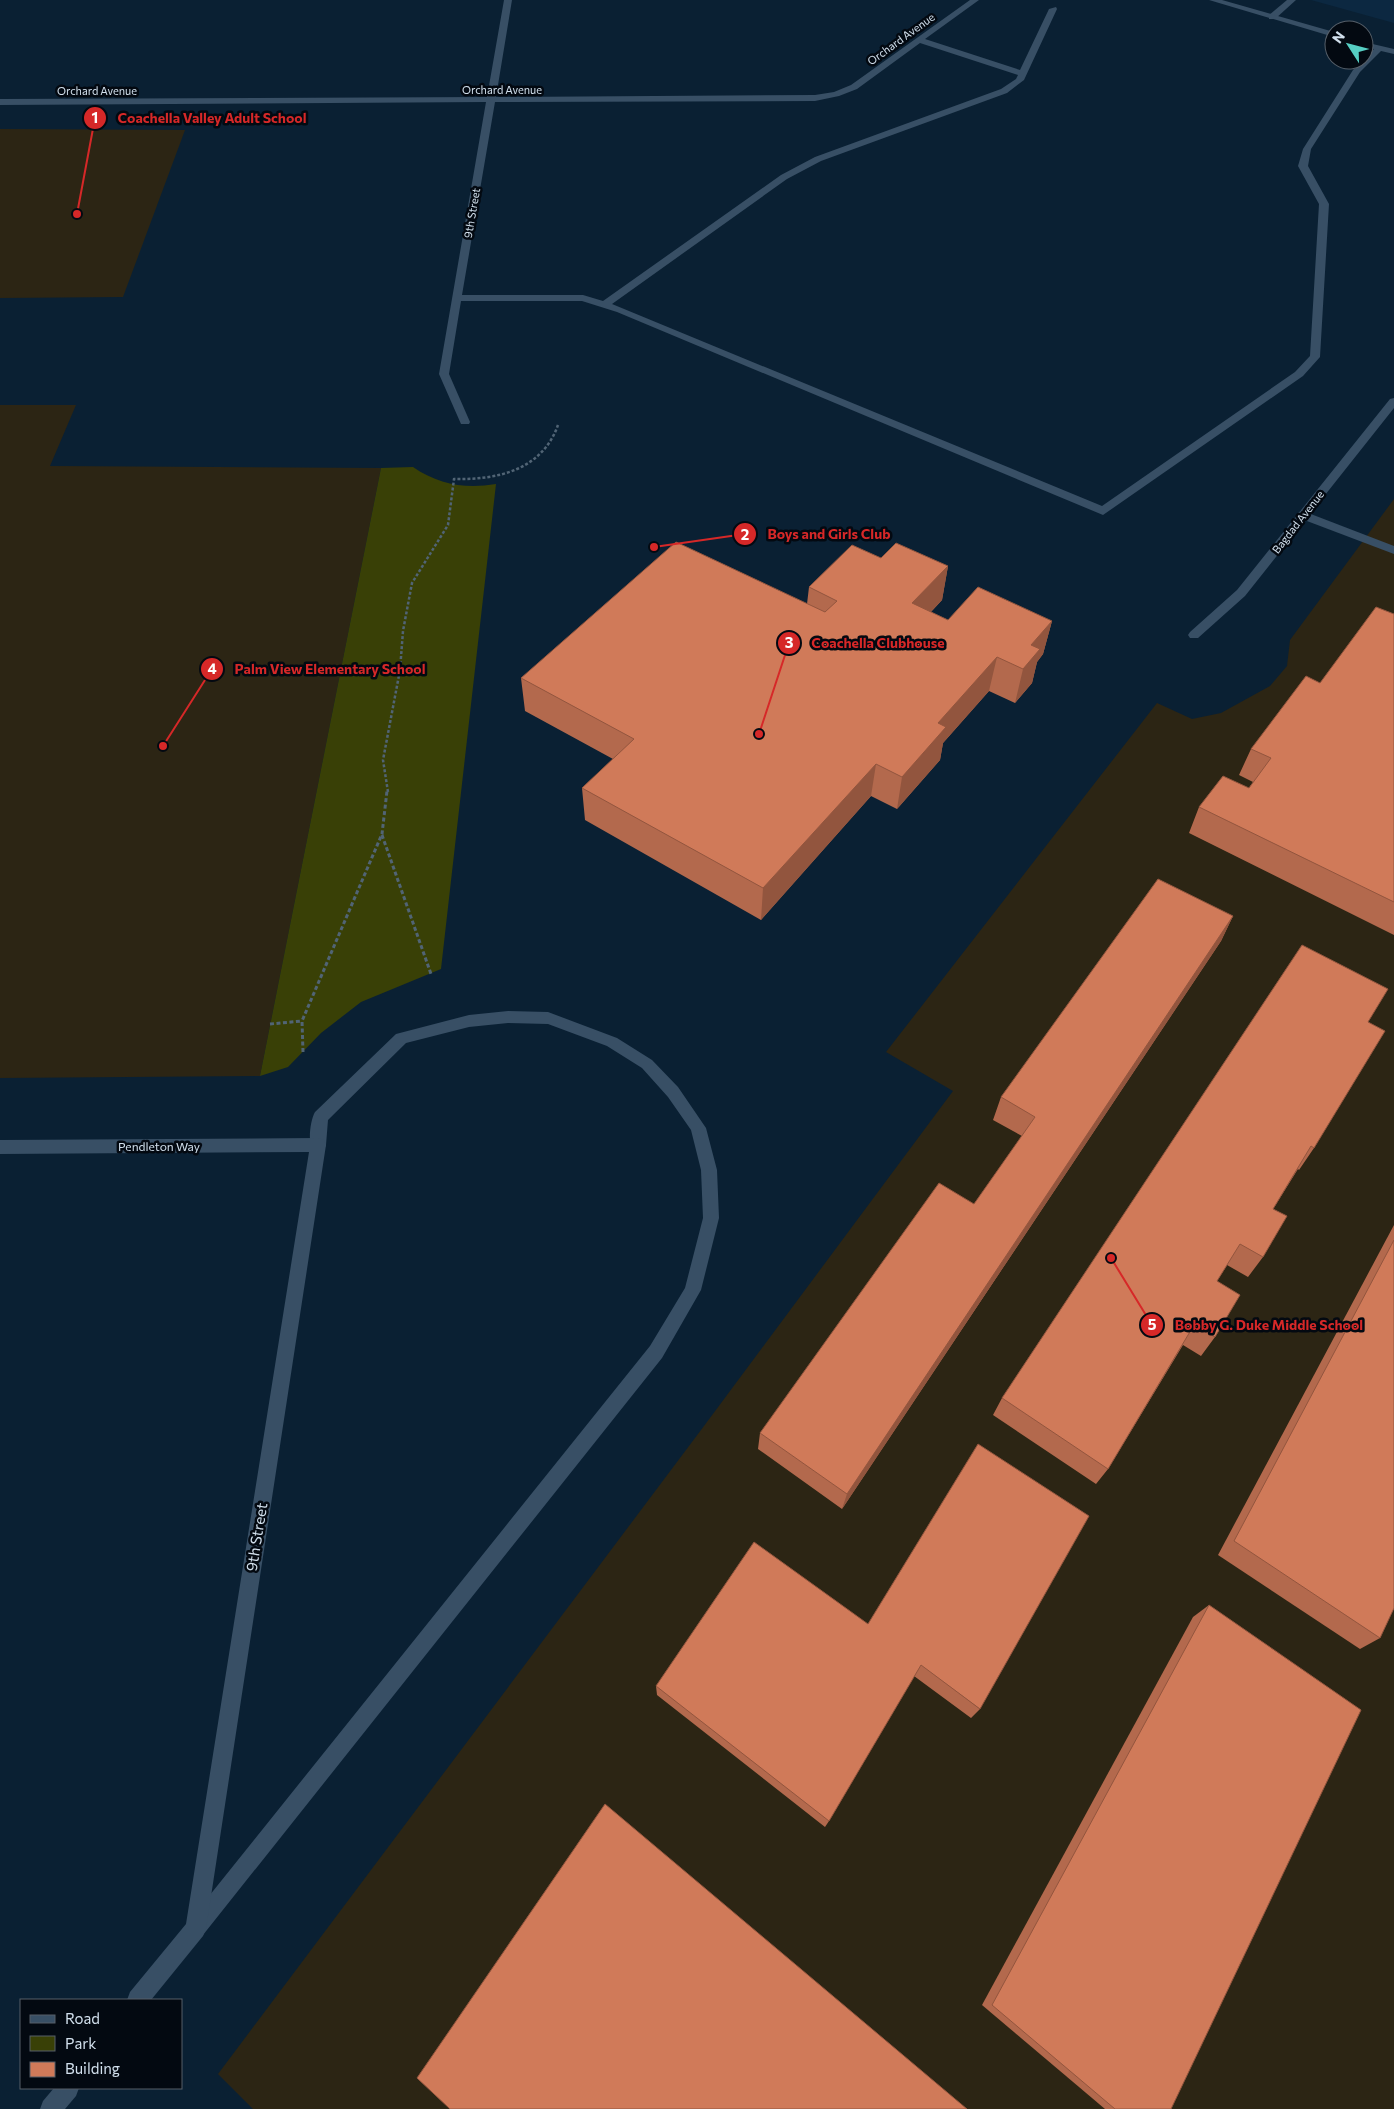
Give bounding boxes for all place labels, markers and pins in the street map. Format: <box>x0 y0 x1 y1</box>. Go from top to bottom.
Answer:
callout: Coachella Valley Adult School <box>83 103 317 132</box>
callout: Boys and Girls Club <box>732 520 900 549</box>
callout: Coachella Clubhouse <box>776 628 954 657</box>
callout: Palm View Elementary School <box>200 655 436 684</box>
callout: Bobby G. Duke Middle School <box>1140 1311 1373 1340</box>

